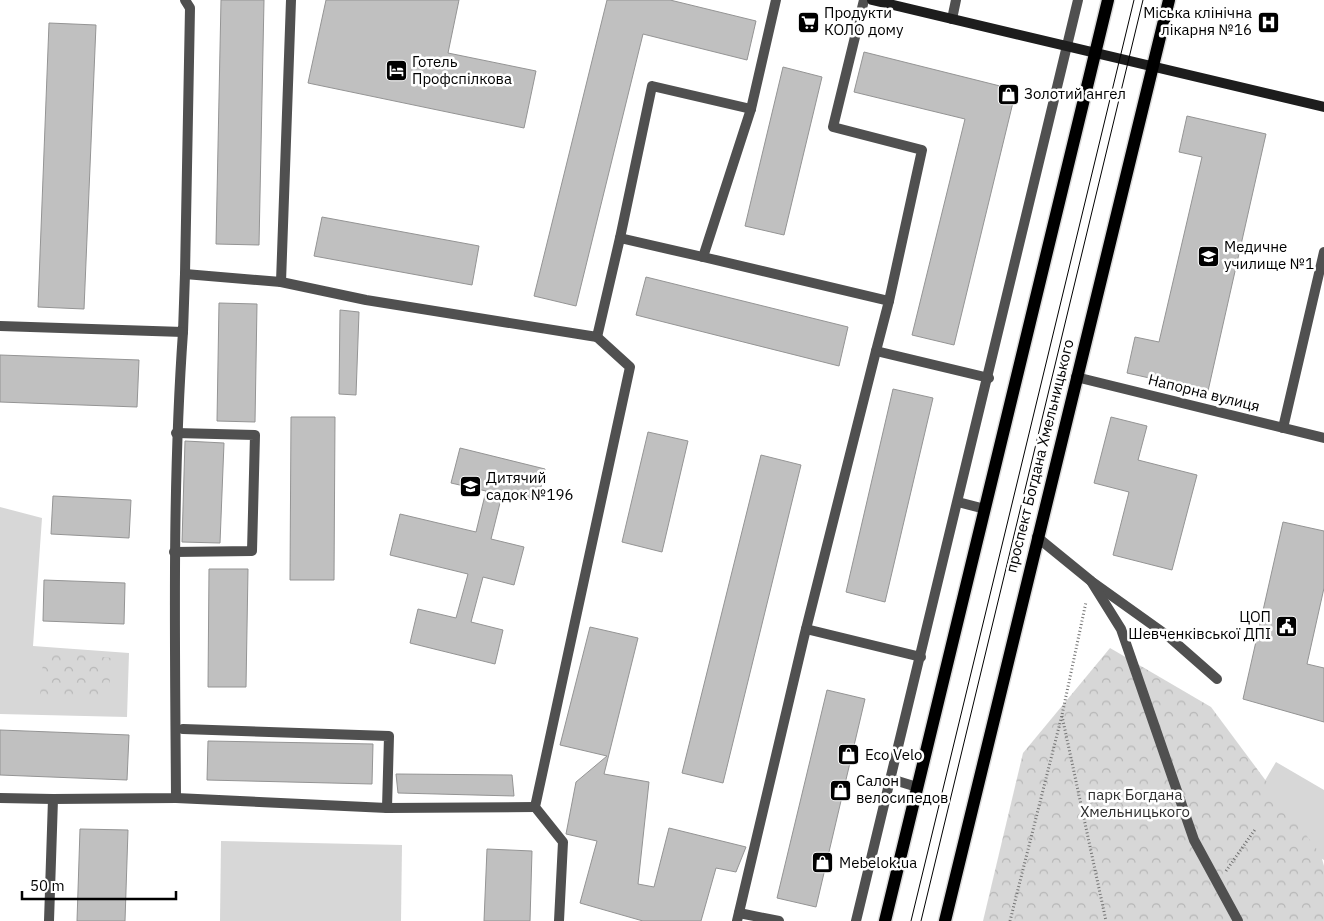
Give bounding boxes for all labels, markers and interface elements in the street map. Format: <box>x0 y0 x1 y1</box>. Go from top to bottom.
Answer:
place label: Продукти КОЛО дому <box>824 3 904 39</box>
place label: Міська клінічна лікарня №16 <box>1143 3 1252 39</box>
supermarket icon: Продукти КОЛО дому <box>796 10 820 34</box>
hospital icon: Міська клінічна лікарня №16 <box>1256 10 1280 34</box>
place label: Готель Профспілкова <box>412 52 512 88</box>
hotel icon: Готель Профспілкова <box>384 59 408 83</box>
shop icon: Золотий ангел <box>996 82 1020 106</box>
place label: Золотий ангел <box>1024 84 1126 103</box>
place label: Медичне училище №1 <box>1224 237 1314 273</box>
school or university icon: Медичне училище №1 <box>1196 244 1220 268</box>
street label: проспект Богдана Хмельницького <box>1001 337 1078 575</box>
street label: Напорна вулиця <box>1146 369 1262 416</box>
place label: Дитячий садок №196 <box>486 468 573 504</box>
school or university icon: Дитячий садок №196 <box>458 475 482 499</box>
place label: ЦОП Шевченківської ДПІ <box>1128 607 1271 643</box>
public building icon: ЦОП Шевченківської ДПІ <box>1275 614 1299 638</box>
shop icon: Eco Velo <box>837 743 861 767</box>
place label: Eco Velo <box>865 745 922 764</box>
place label: Салон велосипедов <box>856 771 948 807</box>
shop icon: Салон велосипедов <box>828 778 852 802</box>
park label: парк Богдана Хмельницького <box>1080 785 1190 821</box>
shop icon: Mebelok.ua <box>811 851 835 875</box>
place label: Mebelok.ua <box>839 853 917 872</box>
scale bar <box>22 868 176 900</box>
text: 50 m <box>30 876 65 895</box>

